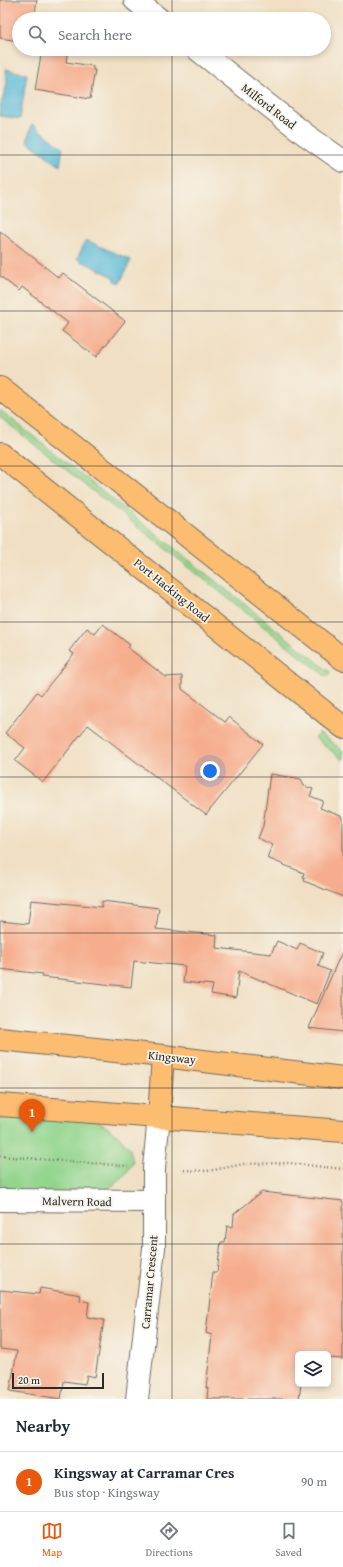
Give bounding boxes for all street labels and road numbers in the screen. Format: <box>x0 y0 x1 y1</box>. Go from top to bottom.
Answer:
street label: Milford Road <box>238 79 301 133</box>
street label: Port Hacking Road <box>130 554 214 626</box>
street label: Kingsway <box>147 1046 197 1068</box>
street label: Malvern Road <box>42 1192 113 1210</box>
street label: Carramar Crescent <box>136 1234 162 1330</box>

